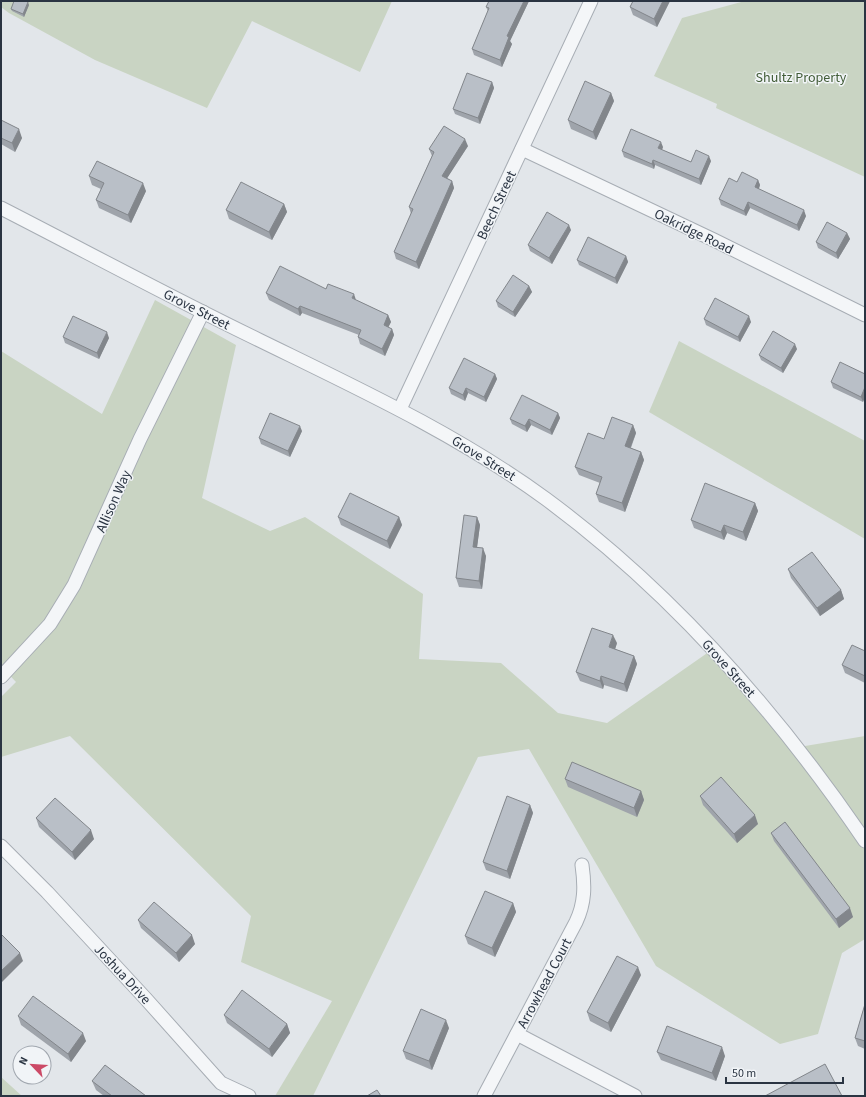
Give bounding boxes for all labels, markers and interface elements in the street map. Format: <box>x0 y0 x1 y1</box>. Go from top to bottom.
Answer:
park label: Shultz Property <box>756 68 847 88</box>
street label: Beech Street <box>472 167 522 243</box>
street label: Oakridge Road <box>651 204 737 260</box>
street label: Grove Street <box>160 285 233 335</box>
street label: Grove Street <box>448 431 520 487</box>
street label: Allison Way <box>91 467 137 536</box>
street label: Grove Street <box>697 635 760 702</box>
street label: Arrowhead Court <box>513 935 577 1032</box>
street label: Joshua Drive <box>89 940 155 1009</box>
north arrow <box>12 1045 52 1085</box>
text: N <box>15 1054 32 1067</box>
scale bar <box>726 1059 843 1085</box>
text: 50 m <box>732 1065 756 1082</box>

